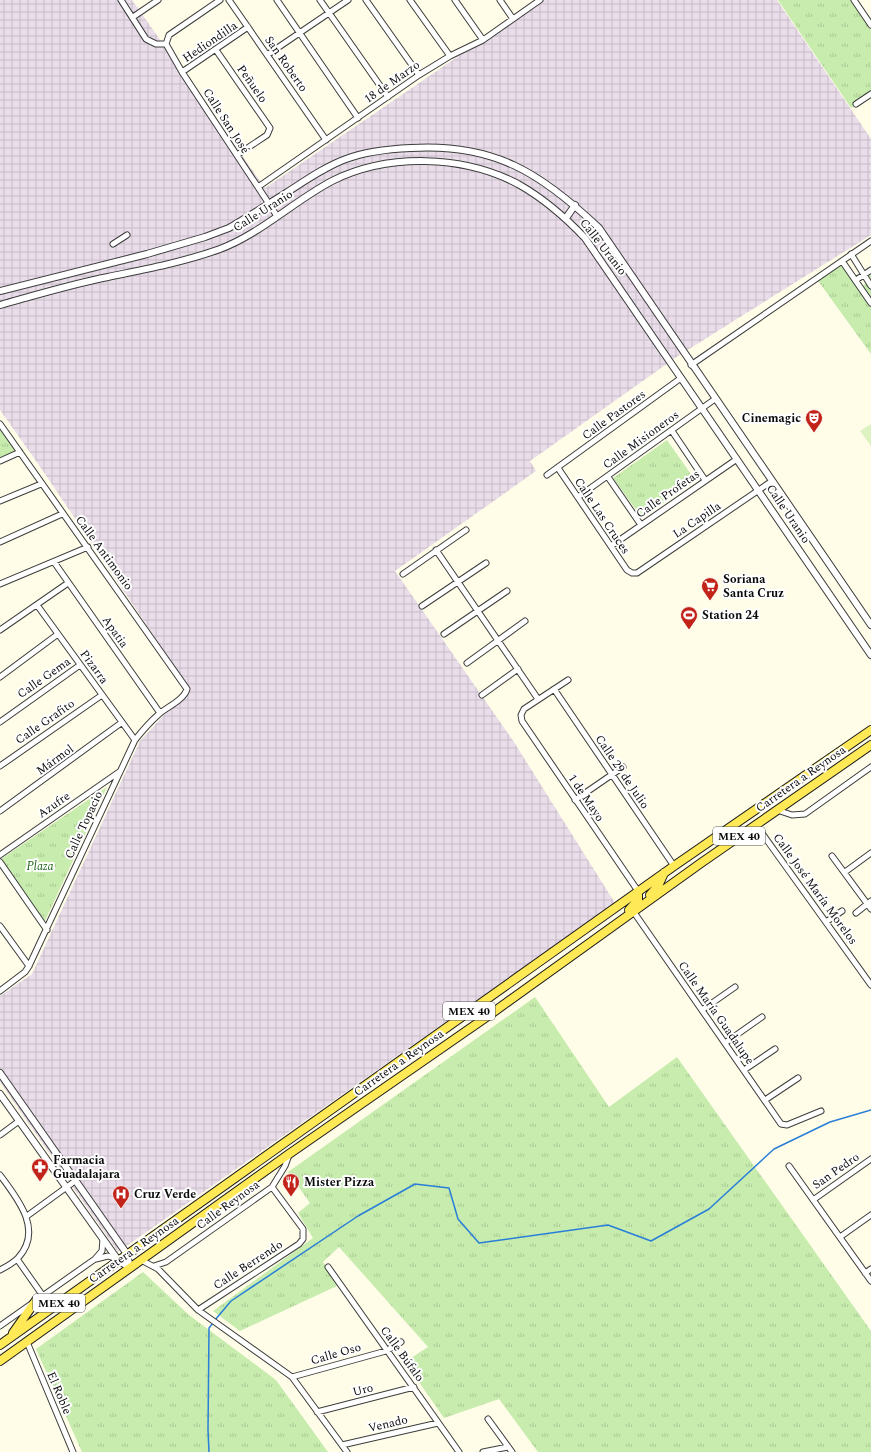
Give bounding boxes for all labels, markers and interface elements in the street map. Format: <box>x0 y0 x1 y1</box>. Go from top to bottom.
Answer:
street label: Hediondilla <box>179 16 241 67</box>
street label: San Roberto <box>260 32 312 96</box>
street label: 18 de Marzo <box>360 56 424 108</box>
street label: Peñuelo <box>232 61 272 107</box>
street label: Calle San José <box>198 84 254 158</box>
street label: Calle Uranio <box>229 185 297 237</box>
street label: Calle Uranio <box>575 214 631 280</box>
street label: Calle Pastores <box>578 385 650 445</box>
street label: Calle Misioneros <box>599 406 683 474</box>
theatre icon: Cinemagic <box>804 408 824 433</box>
place label: Cinemagic <box>742 409 801 428</box>
street label: Calle Profetas <box>632 465 704 523</box>
street label: Calle Las Cruces <box>569 474 635 558</box>
street label: Calle Uranio <box>761 481 815 547</box>
street label: La Capilla <box>669 497 725 543</box>
street label: Calle Antimonio <box>70 512 138 594</box>
place label: Soriana Santa Cruz <box>723 570 784 603</box>
supermarket icon: Soriana Santa Cruz <box>700 576 720 601</box>
sports icon: Station 24 <box>679 605 699 630</box>
place label: Station 24 <box>702 606 759 625</box>
street label: Apatia <box>97 612 133 652</box>
street label: Pizarra <box>75 646 113 688</box>
street label: Calle Gema <box>13 652 75 703</box>
street label: Calle Grafito <box>11 694 79 750</box>
street label: Calle 29 de Julio <box>590 731 654 813</box>
street label: Mármol <box>32 740 78 780</box>
street label: Carretera a Reynosa <box>752 741 850 817</box>
street label: 1 de Mayo <box>563 770 609 826</box>
street label: Azufre <box>34 787 74 823</box>
street label: Calle Topacio <box>60 788 108 862</box>
road number: MEX 40 <box>713 827 765 845</box>
street label: Calle José María Morelos <box>768 829 862 949</box>
park label: Plaza <box>26 857 54 876</box>
street label: Calle María Guadalupe <box>673 957 759 1069</box>
road number: MEX 40 <box>443 1002 495 1020</box>
street label: Carretera a Reynosa <box>350 1025 448 1101</box>
street label: San Pedro <box>809 1148 863 1194</box>
place label: Farmacia Guadalajara <box>53 1151 121 1184</box>
pharmacy icon: Farmacia Guadalajara <box>30 1157 50 1182</box>
restaurant icon: Mister Pizza <box>281 1172 301 1197</box>
place label: Mister Pizza <box>304 1173 375 1192</box>
street label: Calle Reynosa <box>192 1175 264 1235</box>
hospital icon: Cruz Verde <box>111 1184 131 1209</box>
place label: Cruz Verde <box>134 1185 196 1204</box>
street label: Carretera a Reynosa <box>85 1212 183 1288</box>
street label: Calle Berrendo <box>209 1235 287 1295</box>
road number: MEX 40 <box>33 1294 85 1312</box>
street label: Calle Búfalo <box>375 1322 429 1386</box>
street label: Calle Oso <box>309 1338 363 1370</box>
street label: El Roble <box>42 1369 77 1417</box>
street label: Uro <box>351 1378 375 1402</box>
street label: Venado <box>366 1410 410 1438</box>

